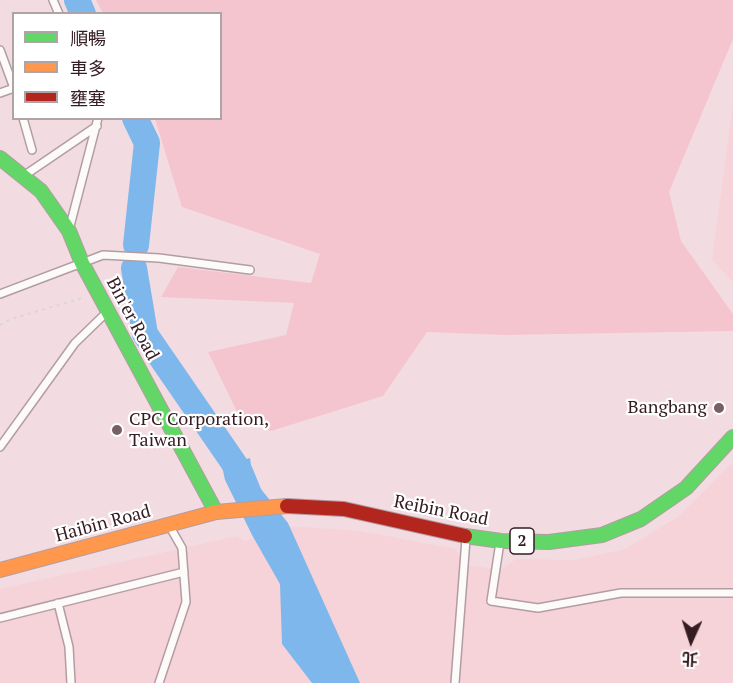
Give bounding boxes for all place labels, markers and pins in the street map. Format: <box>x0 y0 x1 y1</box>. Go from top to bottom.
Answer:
place label: Bangbang <box>628 397 707 419</box>
marker: Bangbang <box>712 401 726 415</box>
place label: CPC Corporation, Taiwan <box>129 409 269 452</box>
marker: CPC Corporation, Taiwan <box>110 423 124 437</box>

